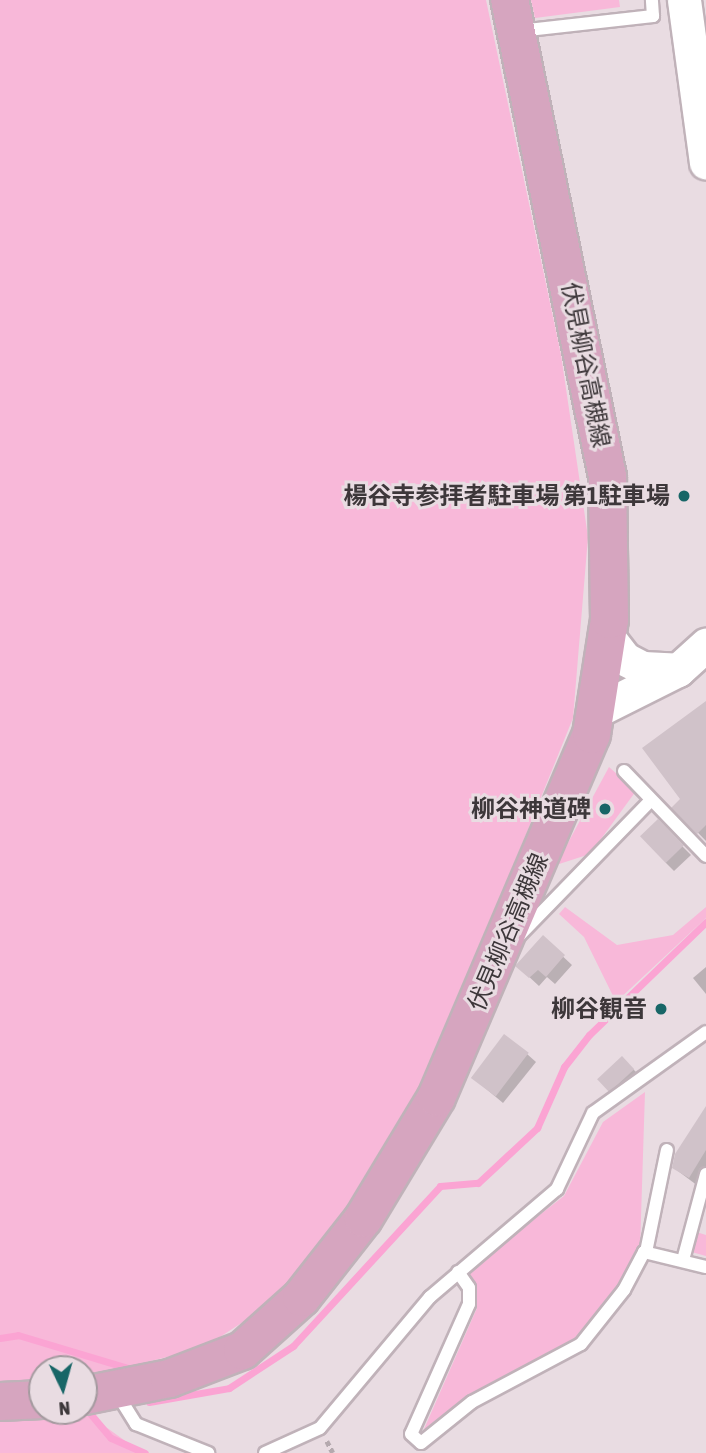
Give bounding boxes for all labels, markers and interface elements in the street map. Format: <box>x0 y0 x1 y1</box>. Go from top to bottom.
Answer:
street label: 伏見柳谷高槻線 <box>556 280 616 450</box>
place label: 楊谷寺参拝者駐車場 第1駐車場 <box>343 482 670 510</box>
marker: 楊谷寺参拝者駐車場 第1駐車場 <box>676 488 692 504</box>
place label: 柳谷神道碑 <box>471 795 591 823</box>
marker: 柳谷神道碑 <box>597 801 613 817</box>
street label: 伏見柳谷高槻線 <box>462 849 554 1015</box>
place label: 柳谷観音 <box>551 995 647 1023</box>
marker: 柳谷観音 <box>653 1001 669 1017</box>
north arrow <box>28 1355 98 1425</box>
text: N <box>58 1397 71 1420</box>

